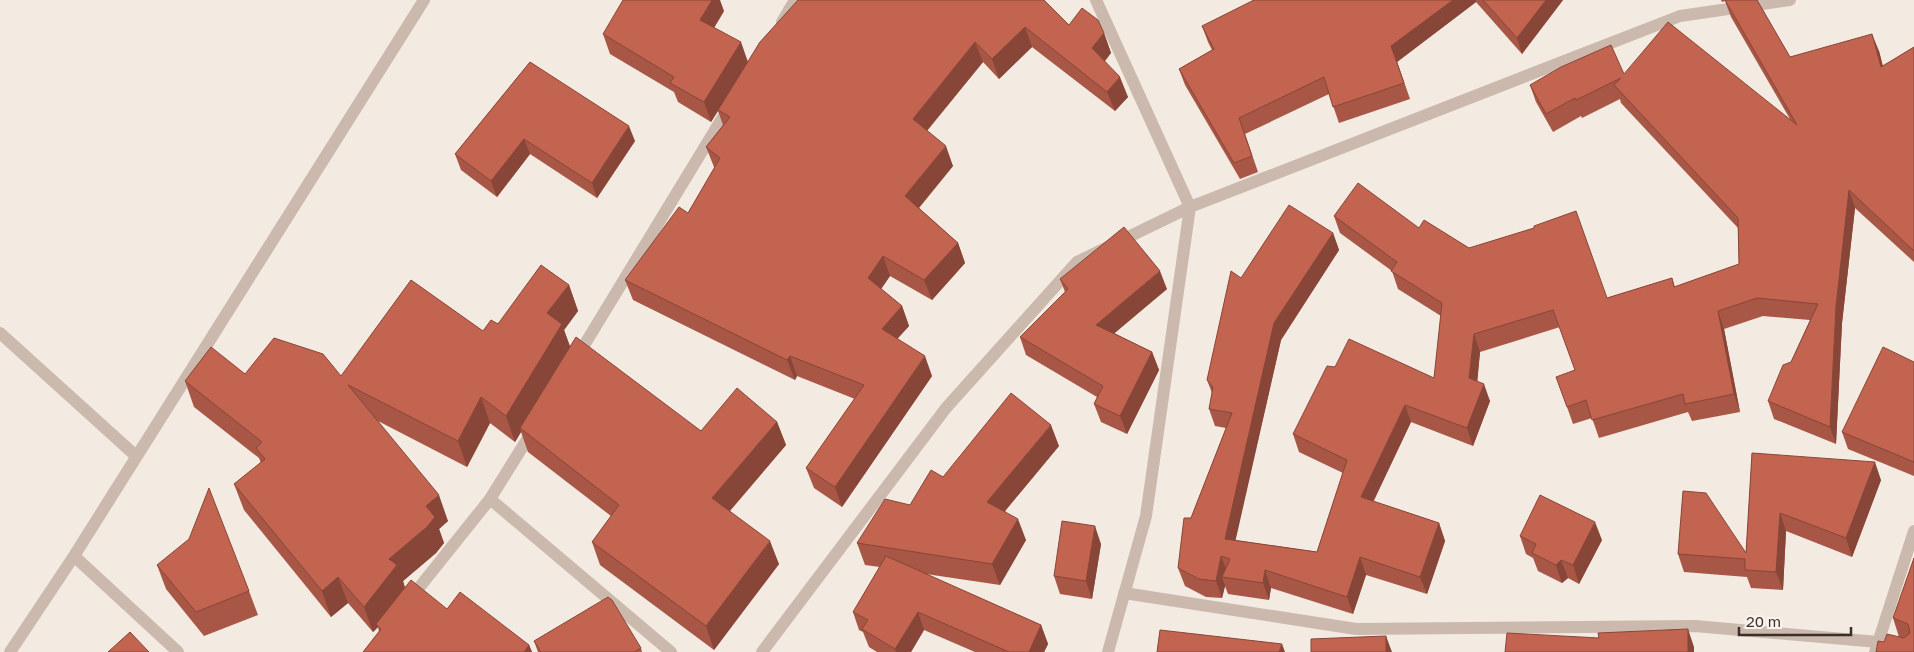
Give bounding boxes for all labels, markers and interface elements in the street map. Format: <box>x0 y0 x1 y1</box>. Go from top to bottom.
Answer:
scale bar <box>1739 604 1852 636</box>
text: 20 m <box>1746 612 1781 630</box>

